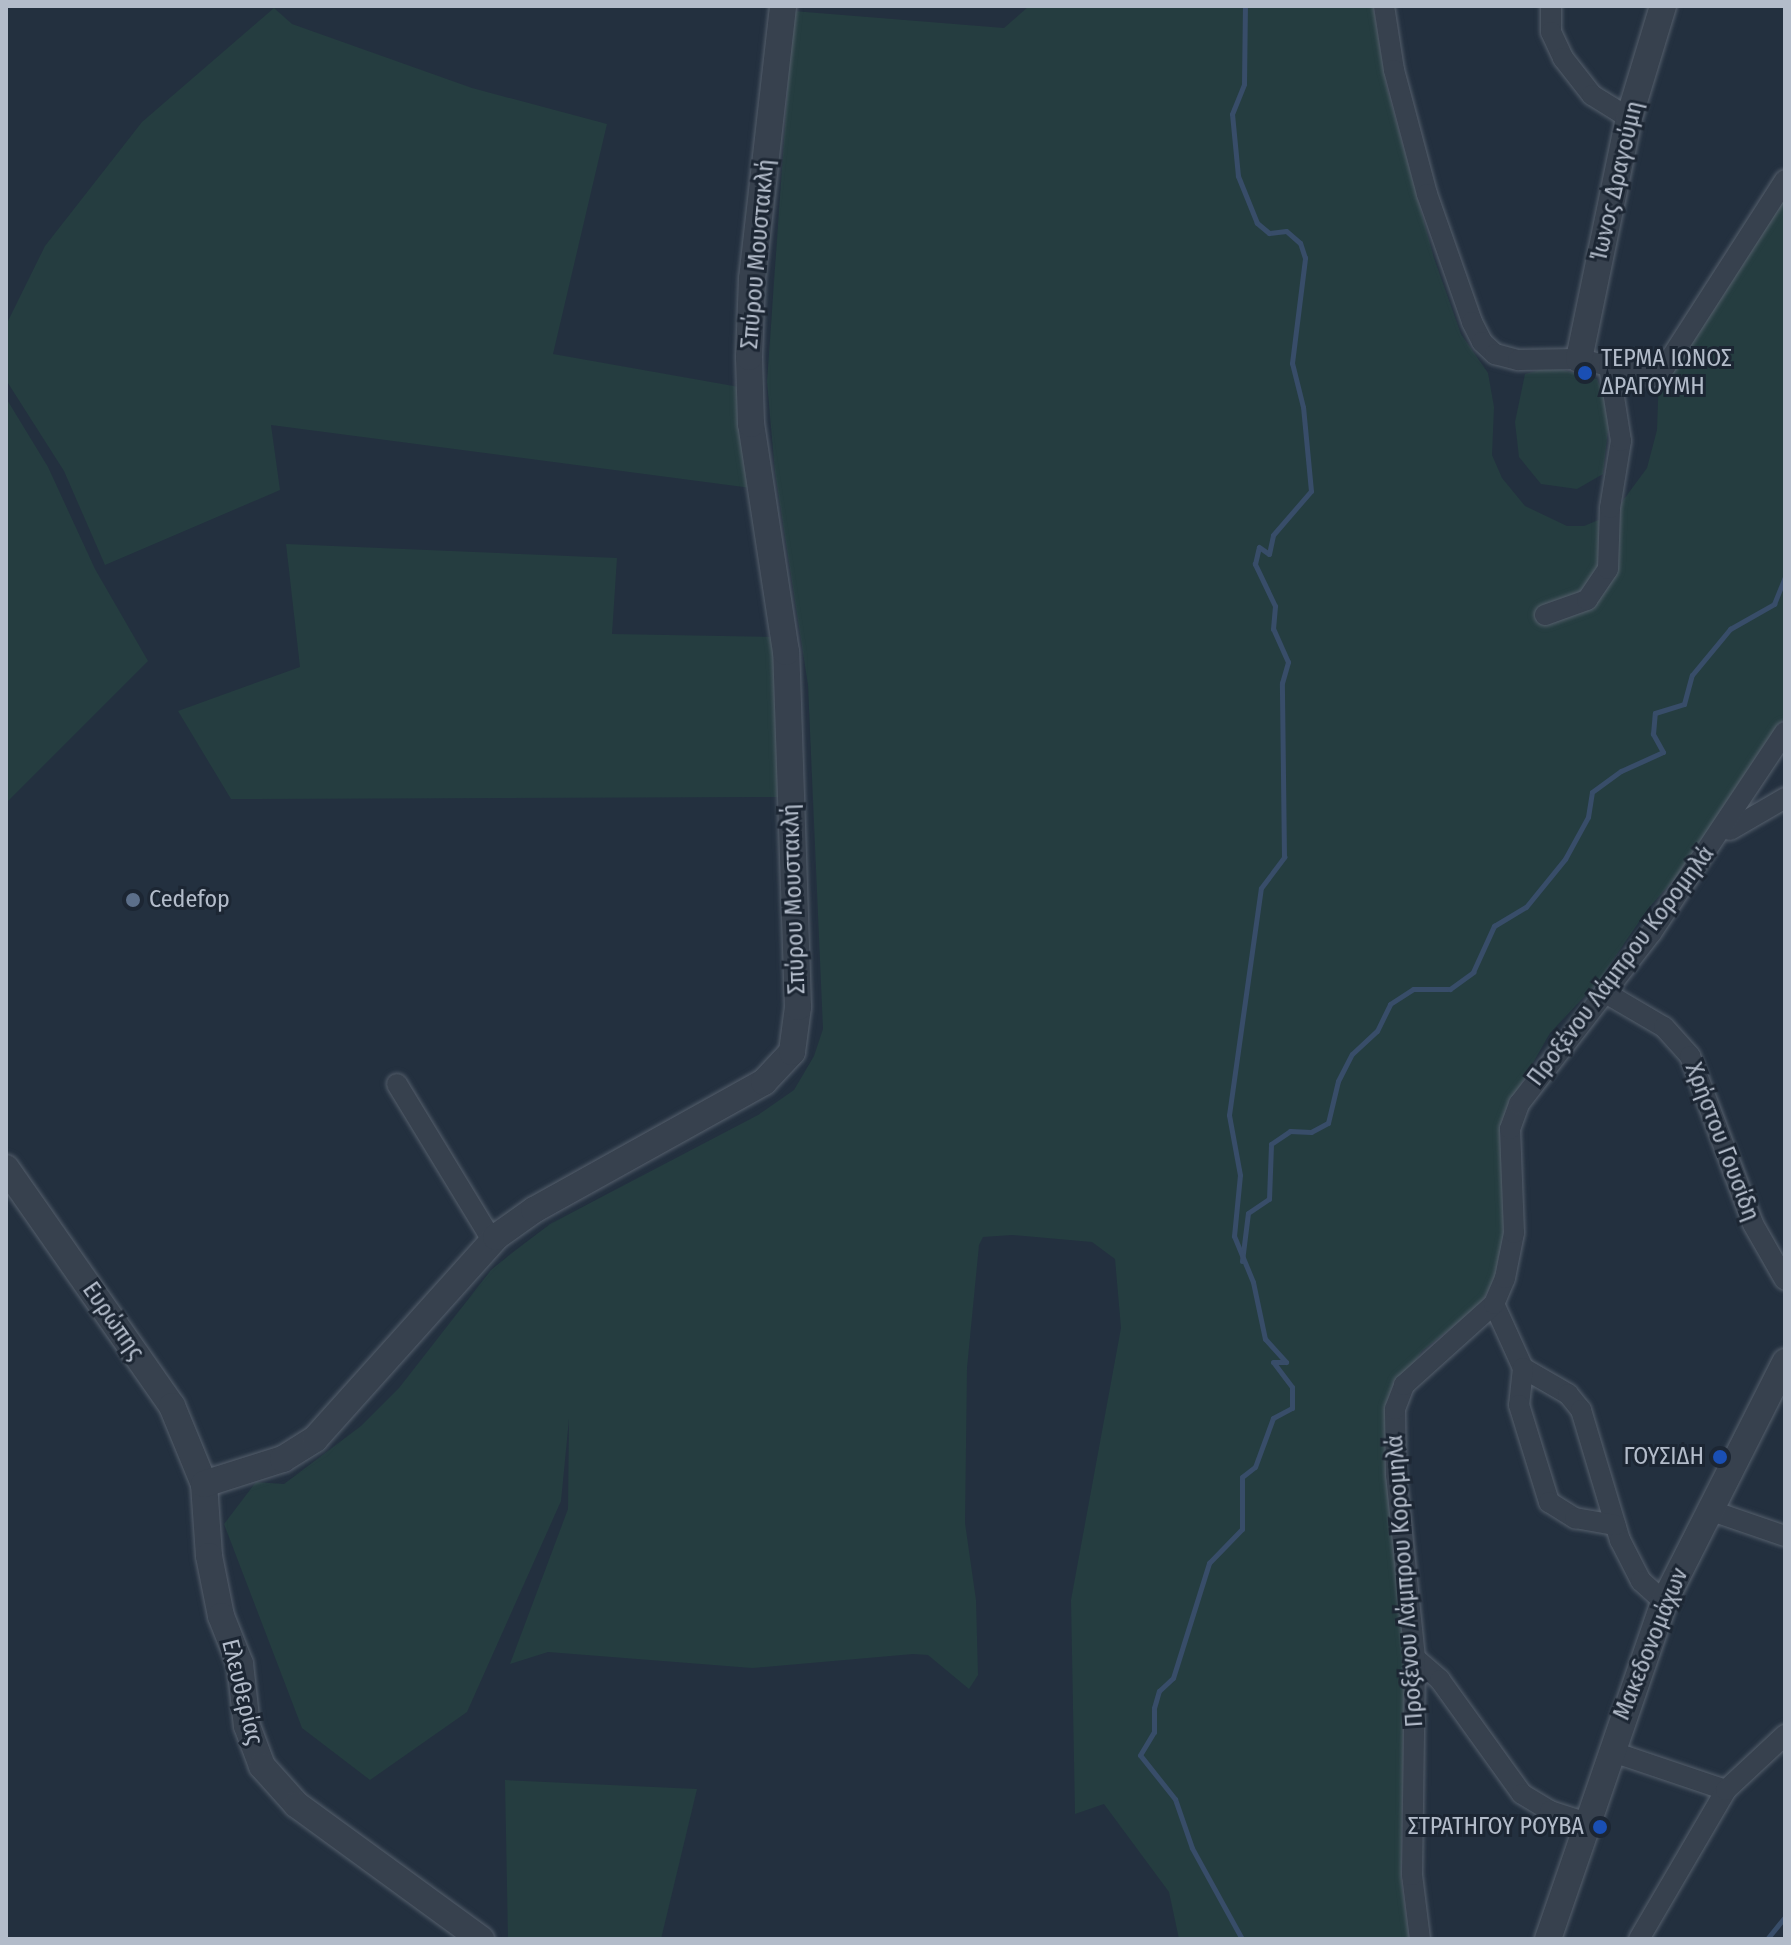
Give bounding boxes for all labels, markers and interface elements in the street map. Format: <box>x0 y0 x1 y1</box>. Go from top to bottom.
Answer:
street label: Ίωνος Δραγούμη <box>1585 98 1649 264</box>
street label: Σπύρου Μουστακλή <box>735 158 781 350</box>
place label: ΤΕΡΜΑ ΙΩΝΟΣ ΔΡΑΓΟΥΜΗ <box>1601 345 1732 401</box>
marker: ΤΕΡΜΑ ΙΩΝΟΣ ΔΡΑΓΟΥΜΗ <box>1576 364 1594 382</box>
street label: Σπύρου Μουστακλή <box>776 803 812 995</box>
street label: Προξένου Λάμπρου Κορομηλά <box>1521 840 1721 1092</box>
place label: Cedefop <box>149 886 230 914</box>
marker: Cedefop <box>124 891 142 909</box>
street label: Χρήστου Γουσίδη <box>1679 1059 1765 1225</box>
street label: Ευρώπης <box>76 1277 150 1365</box>
street label: Προξένου Λάμπρου Κορομηλά <box>1380 1434 1430 1728</box>
place label: ΓΟΥΣΙΔΗ <box>1624 1443 1704 1471</box>
marker: ΓΟΥΣΙΔΗ <box>1711 1448 1729 1466</box>
street label: Μακεδονομάχων <box>1607 1564 1695 1724</box>
street label: Ελευθερίας <box>215 1636 269 1748</box>
place label: ΣΤΡΑΤΗΓΟΥ ΡΟΥΒΑ <box>1408 1813 1584 1841</box>
marker: ΣΤΡΑΤΗΓΟΥ ΡΟΥΒΑ <box>1591 1818 1609 1836</box>

